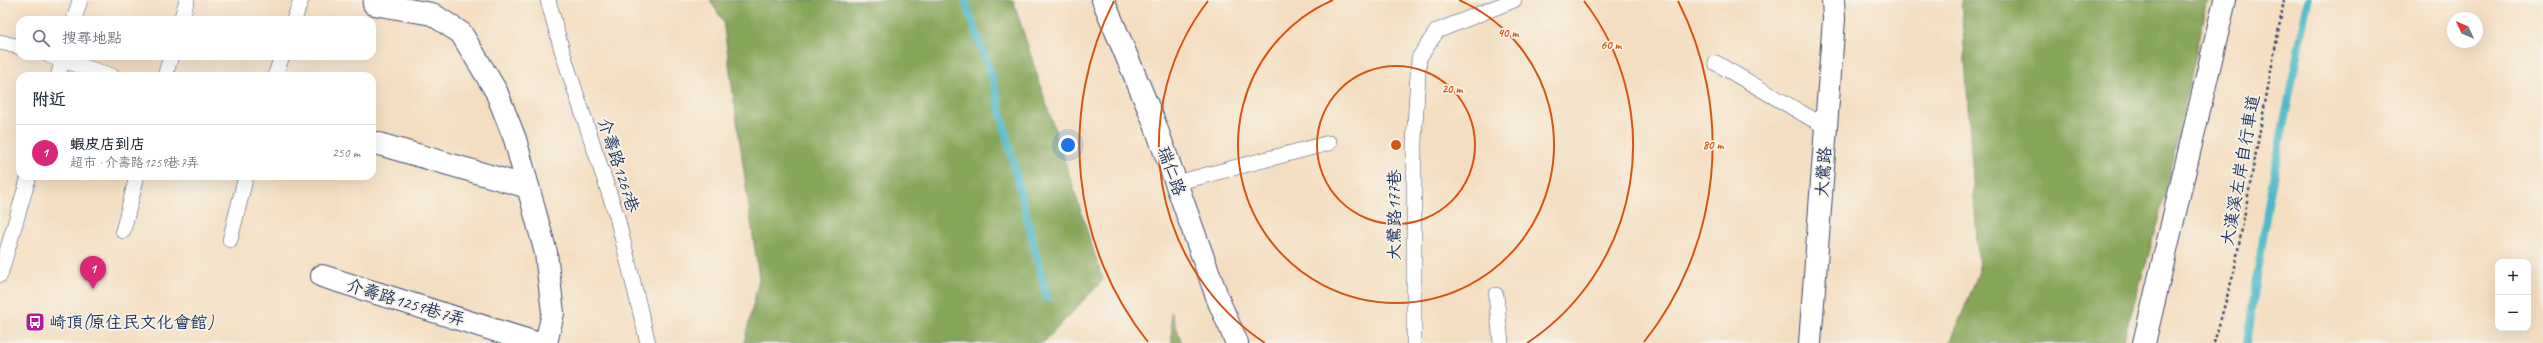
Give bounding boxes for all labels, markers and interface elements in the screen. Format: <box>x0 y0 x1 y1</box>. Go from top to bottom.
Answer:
north arrow <box>2447 12 2483 48</box>
search box <box>16 16 376 60</box>
text: 40 m <box>1498 25 1519 41</box>
icon: search <box>30 27 52 49</box>
text: 搜尋地點 <box>62 29 122 48</box>
text: 60 m <box>1601 37 1623 53</box>
text: 20 m <box>1442 81 1463 97</box>
text: 附近 <box>32 89 66 110</box>
street label: 大漢溪左岸自行車道 <box>2217 93 2264 247</box>
street label: 介壽路1267巷 <box>593 115 644 216</box>
text: 蝦皮店到店 <box>70 135 145 154</box>
your location <box>1058 135 1078 155</box>
text: 80 m <box>1703 137 1724 153</box>
centre of rings <box>1389 138 1403 152</box>
street label: 瑞仁路 <box>1153 144 1190 199</box>
text: 1 <box>42 145 48 161</box>
text: 250 m <box>332 145 360 161</box>
street label: 大鶯路 <box>1811 146 1836 198</box>
text: 超市 · 介壽路1259巷7弄 <box>70 155 199 171</box>
street label: 大鶯路177巷 <box>1384 169 1405 260</box>
pin: 1 <box>80 256 106 289</box>
map controls <box>2495 259 2531 331</box>
button: + <box>2495 259 2531 295</box>
street label: 介壽路1259巷7弄 <box>344 274 468 331</box>
button: − <box>2495 295 2531 331</box>
bus stop icon: 崎頂(原住民文化會館) <box>24 311 46 333</box>
place label: 崎頂(原住民文化會館) <box>49 312 215 333</box>

